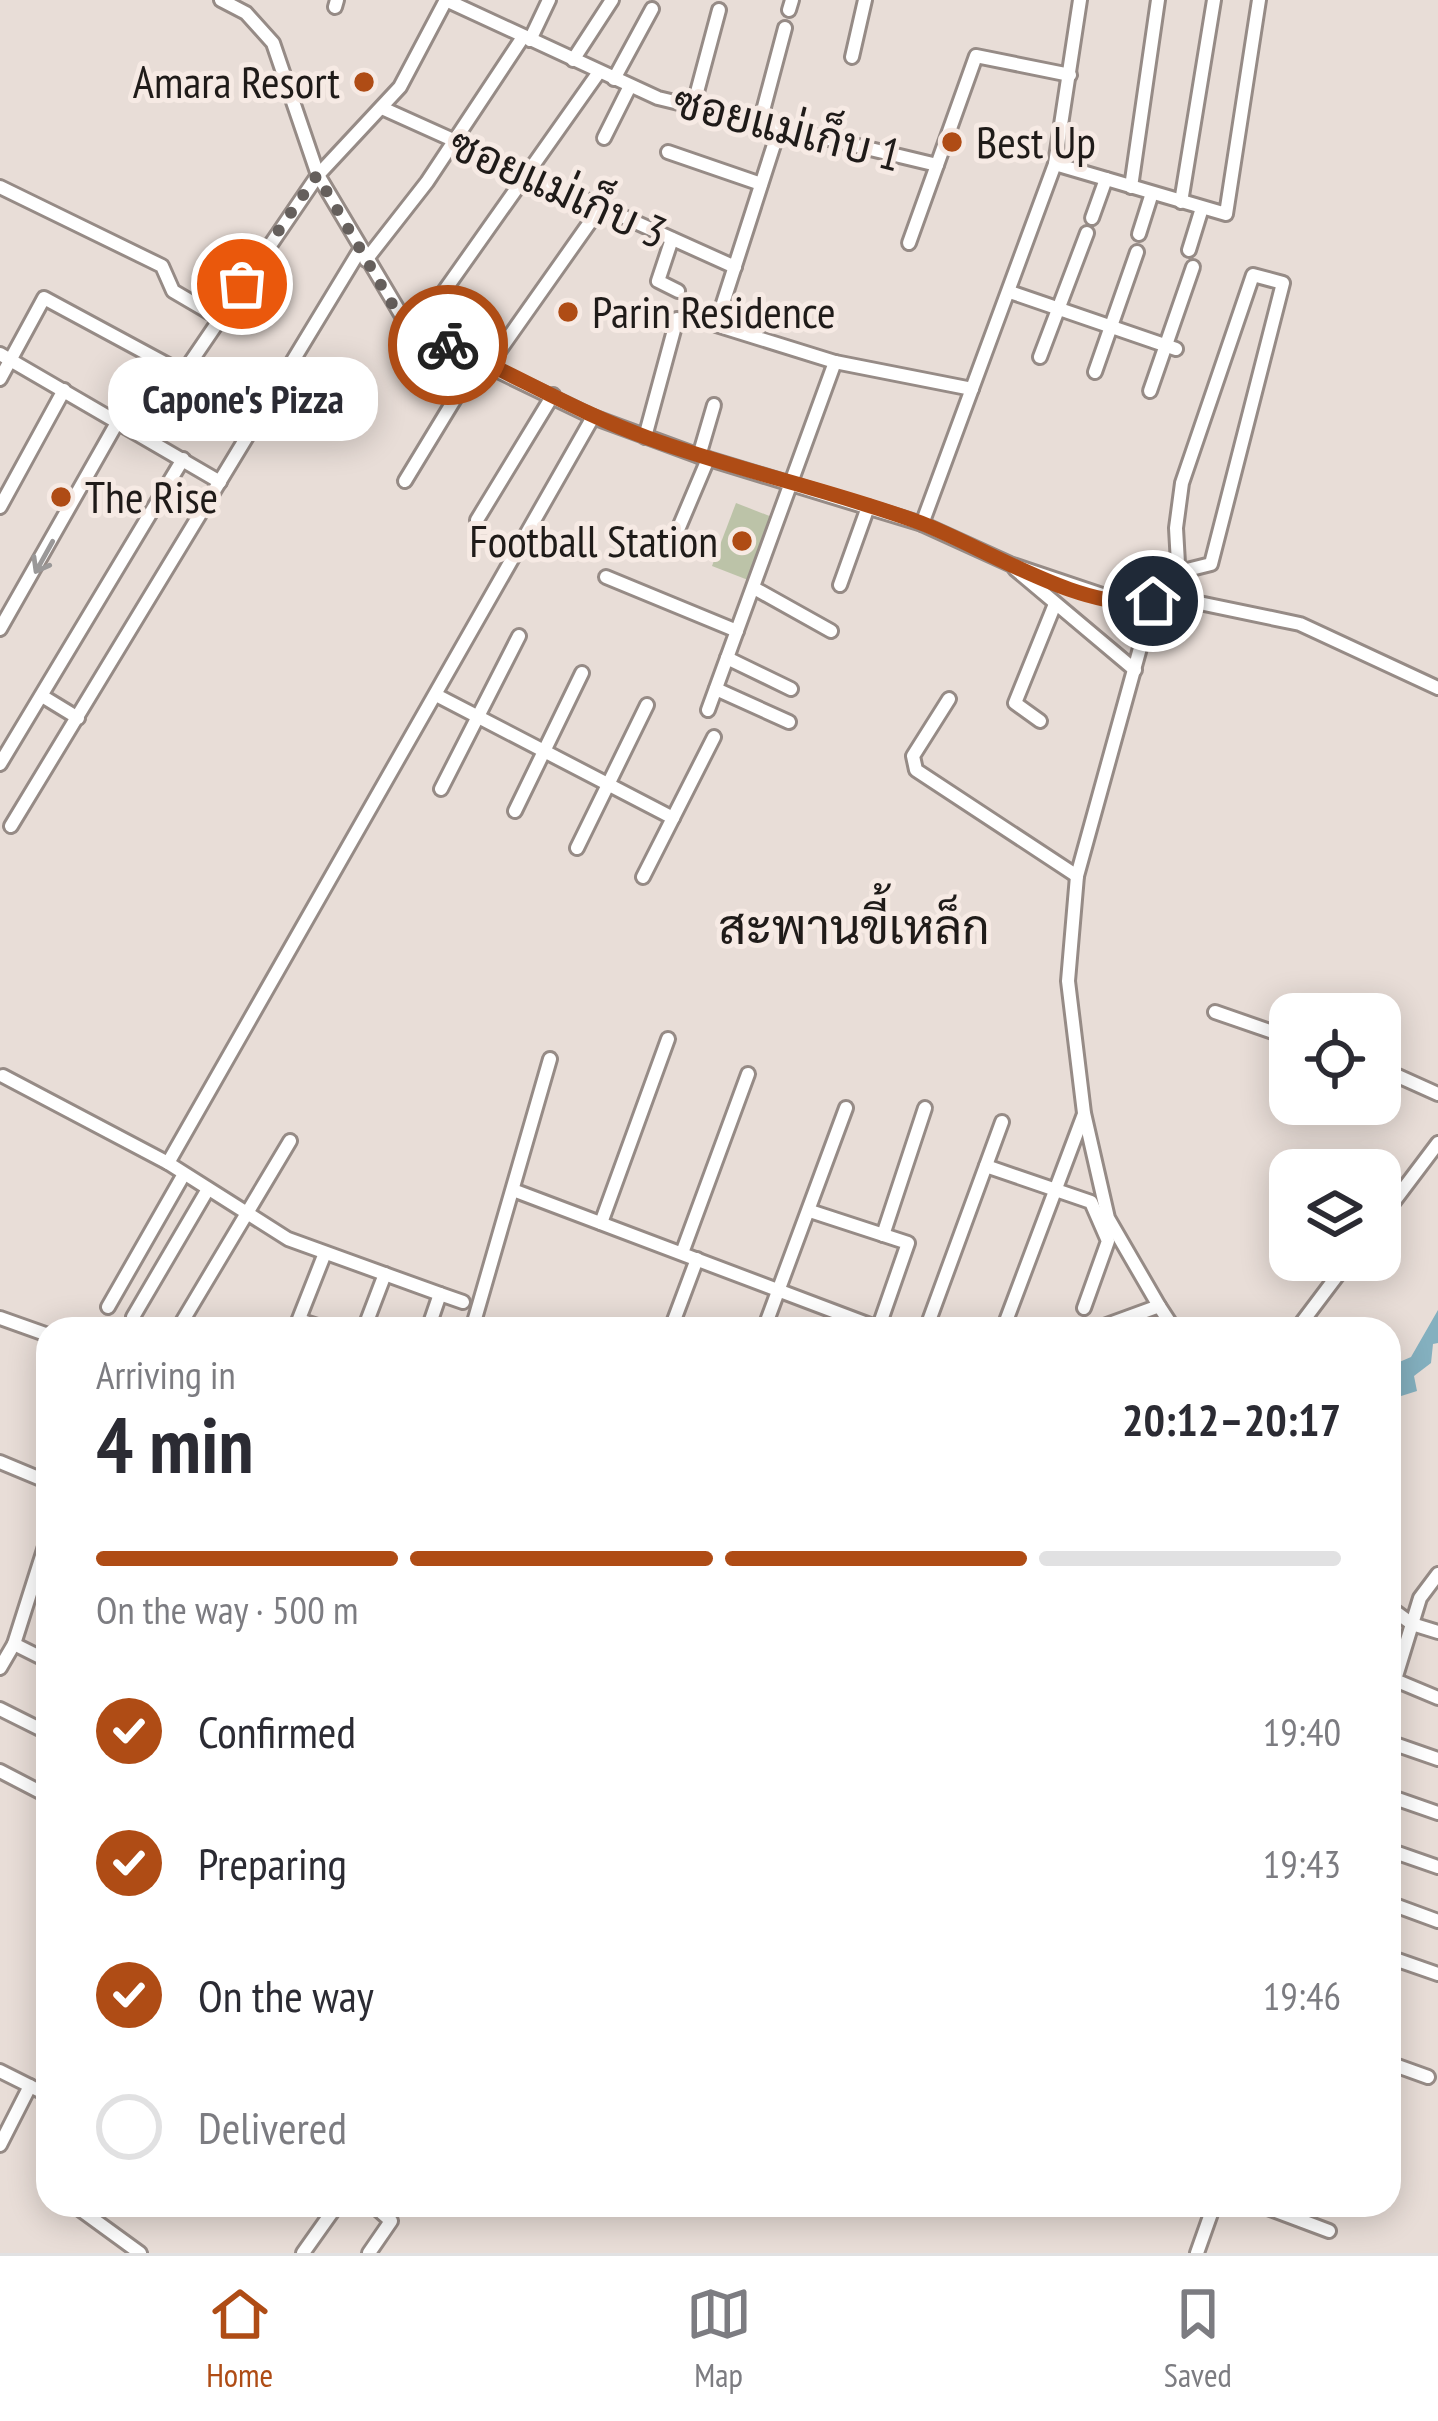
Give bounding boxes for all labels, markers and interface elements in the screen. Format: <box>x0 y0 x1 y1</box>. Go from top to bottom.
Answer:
place label: Amara Resort <box>133 52 341 110</box>
marker: Amara Resort <box>351 69 377 95</box>
street label: ซอยแม่เก็บ 1 <box>668 69 907 183</box>
street label: ซอยแม่เก็บ 3 <box>441 112 677 261</box>
place label: Best Up <box>976 112 1096 170</box>
marker: Best Up <box>939 129 965 155</box>
pin <box>191 233 293 335</box>
icon: bag <box>209 251 275 317</box>
place label: Parin Residence <box>592 282 836 340</box>
courier <box>388 285 508 405</box>
marker: Parin Residence <box>555 299 581 325</box>
icon: bike <box>415 312 481 378</box>
callout: Capone's Pizza <box>107 356 377 440</box>
text: Capone's Pizza <box>142 373 344 424</box>
place label: The Rise <box>85 467 218 525</box>
marker: The Rise <box>48 484 74 510</box>
place label: Football Station <box>469 511 718 569</box>
marker: Football Station <box>729 528 755 554</box>
one-way arrow <box>31 538 55 573</box>
pin <box>1102 550 1204 652</box>
icon: home <box>1120 568 1186 634</box>
district label: สะพานขี้เหล็ก <box>718 882 990 957</box>
map controls <box>1269 993 1401 1281</box>
button: locate <box>1269 993 1401 1125</box>
button: layers <box>1269 1149 1401 1281</box>
text: Arriving in <box>96 1349 236 1400</box>
text: 20:12–20:17 <box>1122 1390 1341 1448</box>
text: 4 min <box>96 1394 254 1495</box>
text: On the way · 500 m <box>96 1584 358 1635</box>
icon: check <box>96 1698 162 1764</box>
text: Confirmed <box>198 1702 356 1760</box>
text: 19:40 <box>1263 1706 1341 1757</box>
icon: check <box>96 1830 162 1896</box>
text: Preparing <box>198 1834 347 1892</box>
text: 19:43 <box>1263 1838 1341 1889</box>
icon: check <box>96 1962 162 2028</box>
text: On the way <box>198 1966 374 2024</box>
text: 19:46 <box>1263 1970 1341 2021</box>
text: Delivered <box>198 2098 347 2156</box>
tab: Home <box>206 2281 273 2396</box>
tab: Map <box>686 2281 752 2396</box>
tab: Saved <box>1164 2281 1232 2396</box>

